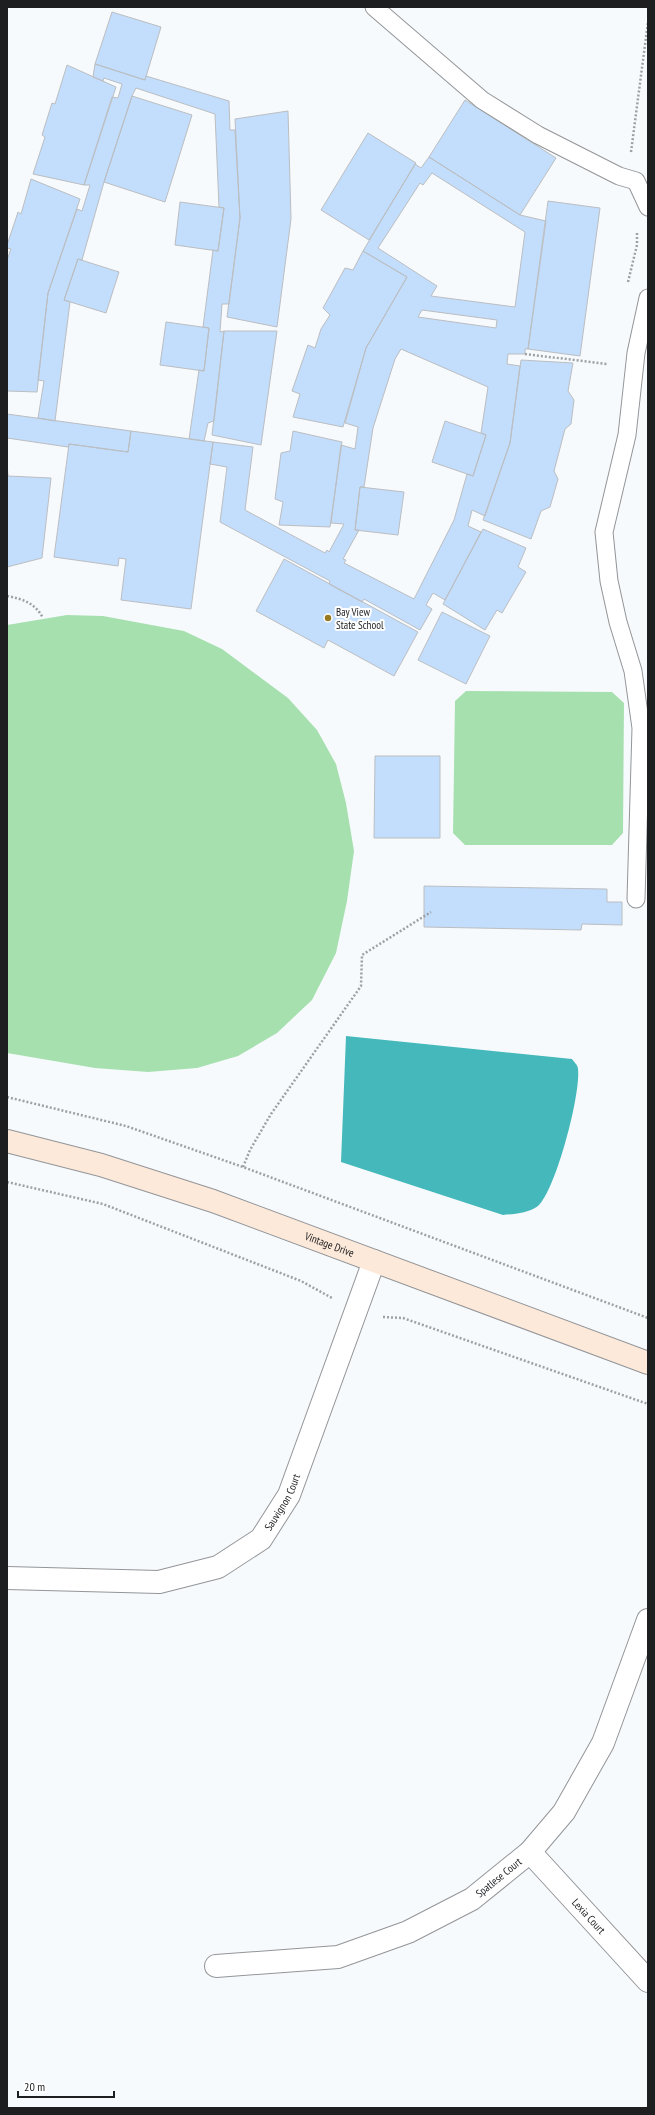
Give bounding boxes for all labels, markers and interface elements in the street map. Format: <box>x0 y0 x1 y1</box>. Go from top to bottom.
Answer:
place label: Bay View State School <box>336 605 384 632</box>
marker: Bay View State School <box>323 613 333 623</box>
street label: Vintage Drive <box>302 1229 356 1260</box>
street label: Sauvignon Court <box>261 1472 303 1533</box>
street label: Spatlese Court <box>473 1855 525 1900</box>
street label: Lexia Court <box>569 1896 608 1937</box>
scale bar <box>18 2073 114 2099</box>
text: 20 m <box>24 2079 45 2094</box>

